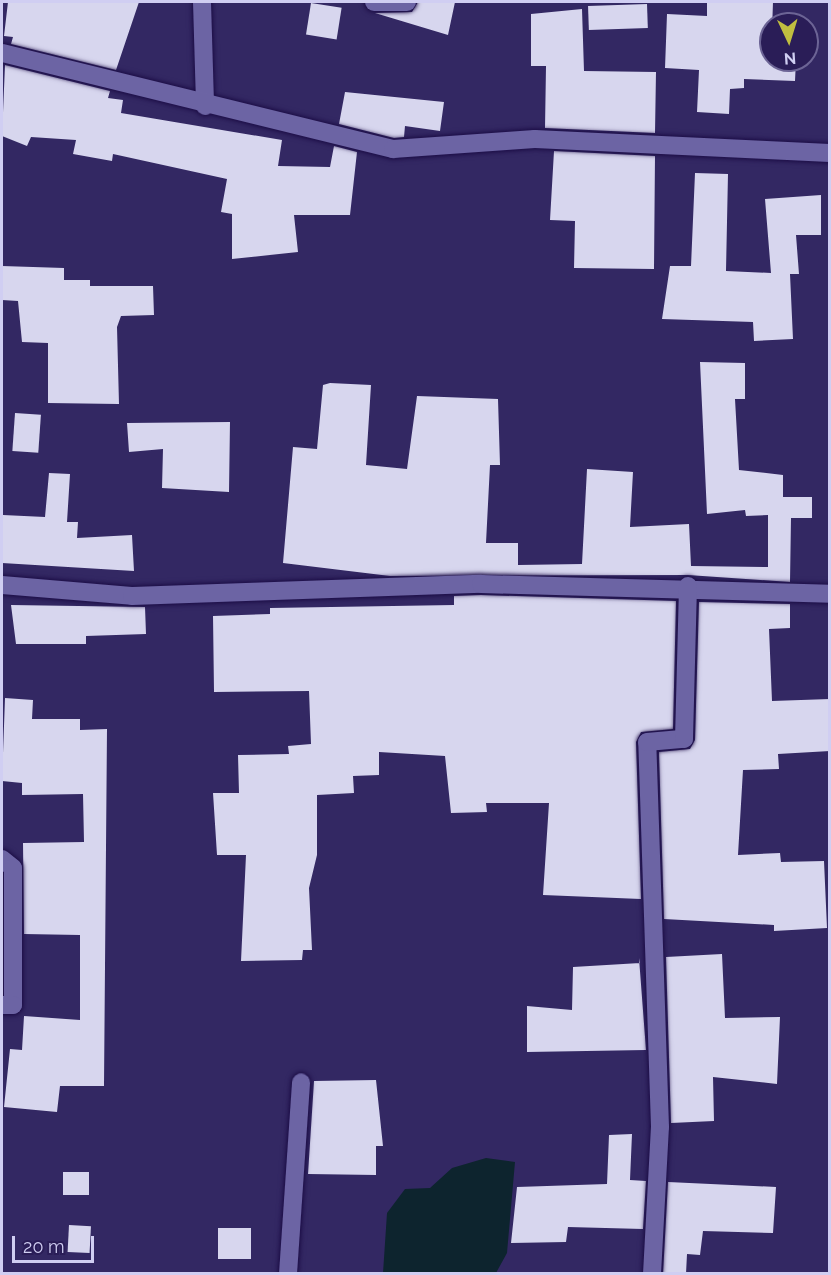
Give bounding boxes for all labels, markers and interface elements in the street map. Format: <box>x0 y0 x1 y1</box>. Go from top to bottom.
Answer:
north arrow <box>759 12 819 72</box>
text: N <box>783 49 797 68</box>
scale bar <box>15 1224 98 1262</box>
text: 20 m <box>23 1236 65 1257</box>

